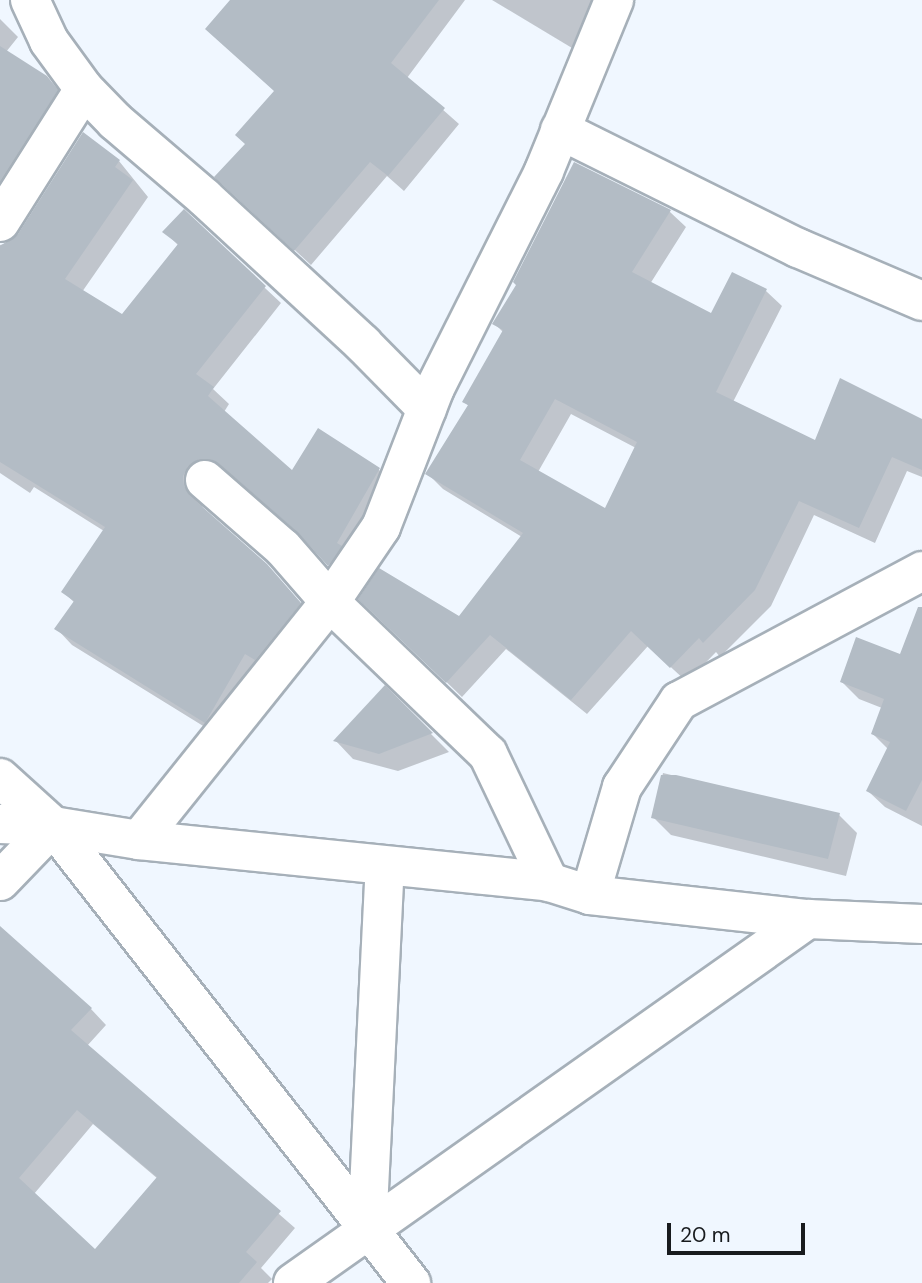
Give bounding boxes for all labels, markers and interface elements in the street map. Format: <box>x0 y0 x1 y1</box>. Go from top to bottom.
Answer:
scale bar <box>670 1210 808 1254</box>
text: 20 m <box>680 1221 731 1249</box>

